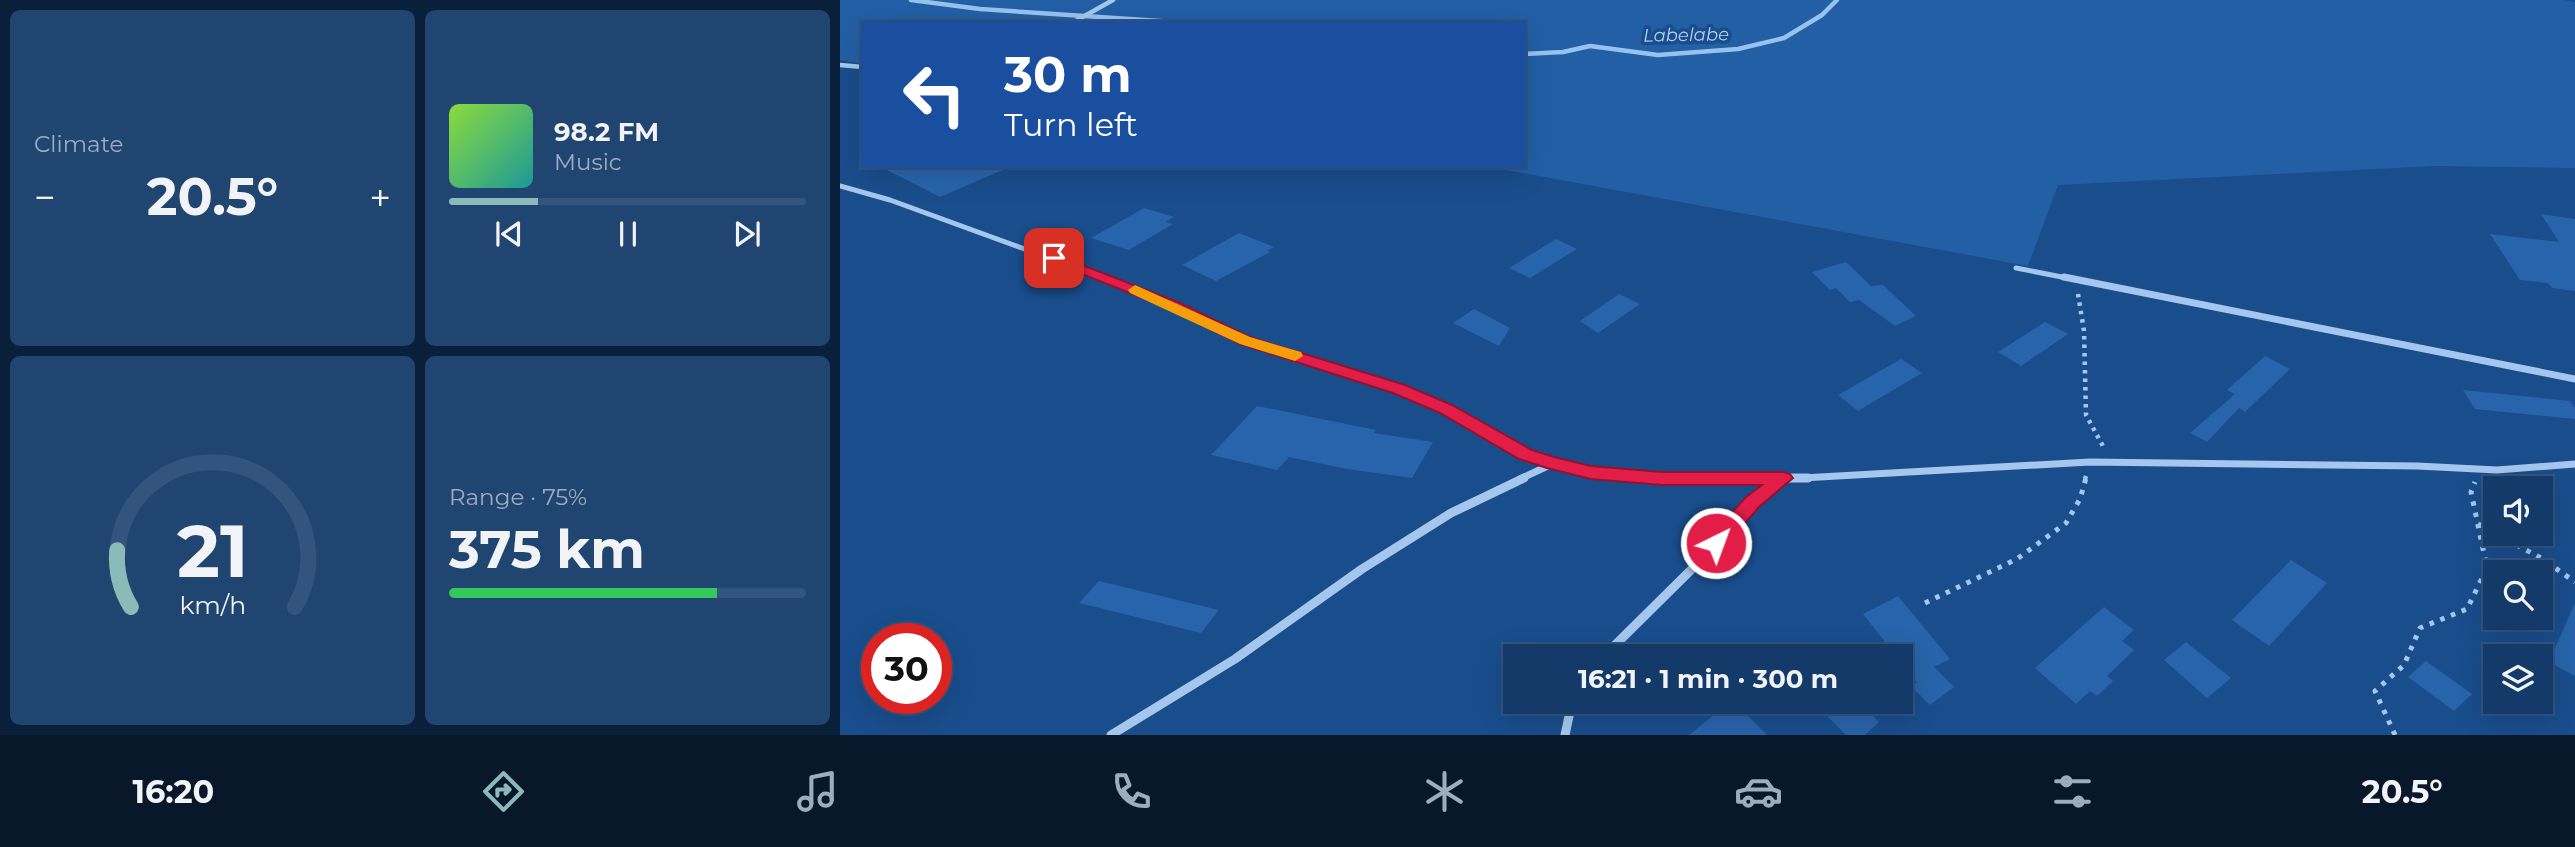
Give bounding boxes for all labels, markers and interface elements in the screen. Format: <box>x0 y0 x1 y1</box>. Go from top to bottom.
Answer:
water label: Labelabe <box>1643 23 1729 47</box>
text: 30 m <box>1004 45 1132 104</box>
icon: left <box>889 49 980 140</box>
text: Turn left <box>1004 105 1138 144</box>
text: 98.2 FM <box>554 116 659 148</box>
text: Climate <box>34 130 123 158</box>
text: Music <box>554 148 622 176</box>
text: 20.5° <box>147 165 278 228</box>
text: − <box>34 174 56 221</box>
text: + <box>369 174 391 221</box>
icon: previous <box>490 215 528 253</box>
icon: pause <box>609 215 647 253</box>
icon: next <box>728 215 766 253</box>
pin <box>1024 228 1084 288</box>
icon: arrive <box>1035 239 1073 277</box>
map controls <box>2483 476 2553 714</box>
button: sound <box>2483 476 2553 546</box>
text: Range · 75% <box>449 483 587 511</box>
position arrow <box>1679 506 1753 580</box>
text: 21 <box>177 507 248 595</box>
text: 375 km <box>449 518 645 581</box>
button: search <box>2483 560 2553 630</box>
text: km/h <box>179 589 246 619</box>
speed limit sign: 30 <box>861 623 952 714</box>
button: layers <box>2483 644 2553 714</box>
text: 16:21 · 1 min · 300 m <box>1578 663 1838 695</box>
icon: directions <box>479 767 528 816</box>
icon: music <box>793 767 842 816</box>
icon: phone <box>1107 767 1156 816</box>
icon: climate <box>1420 767 1469 816</box>
icon: car <box>1734 767 1783 816</box>
icon: filters <box>2048 767 2097 816</box>
text: 16:20 <box>132 772 214 811</box>
text: 20.5° <box>2362 772 2443 811</box>

